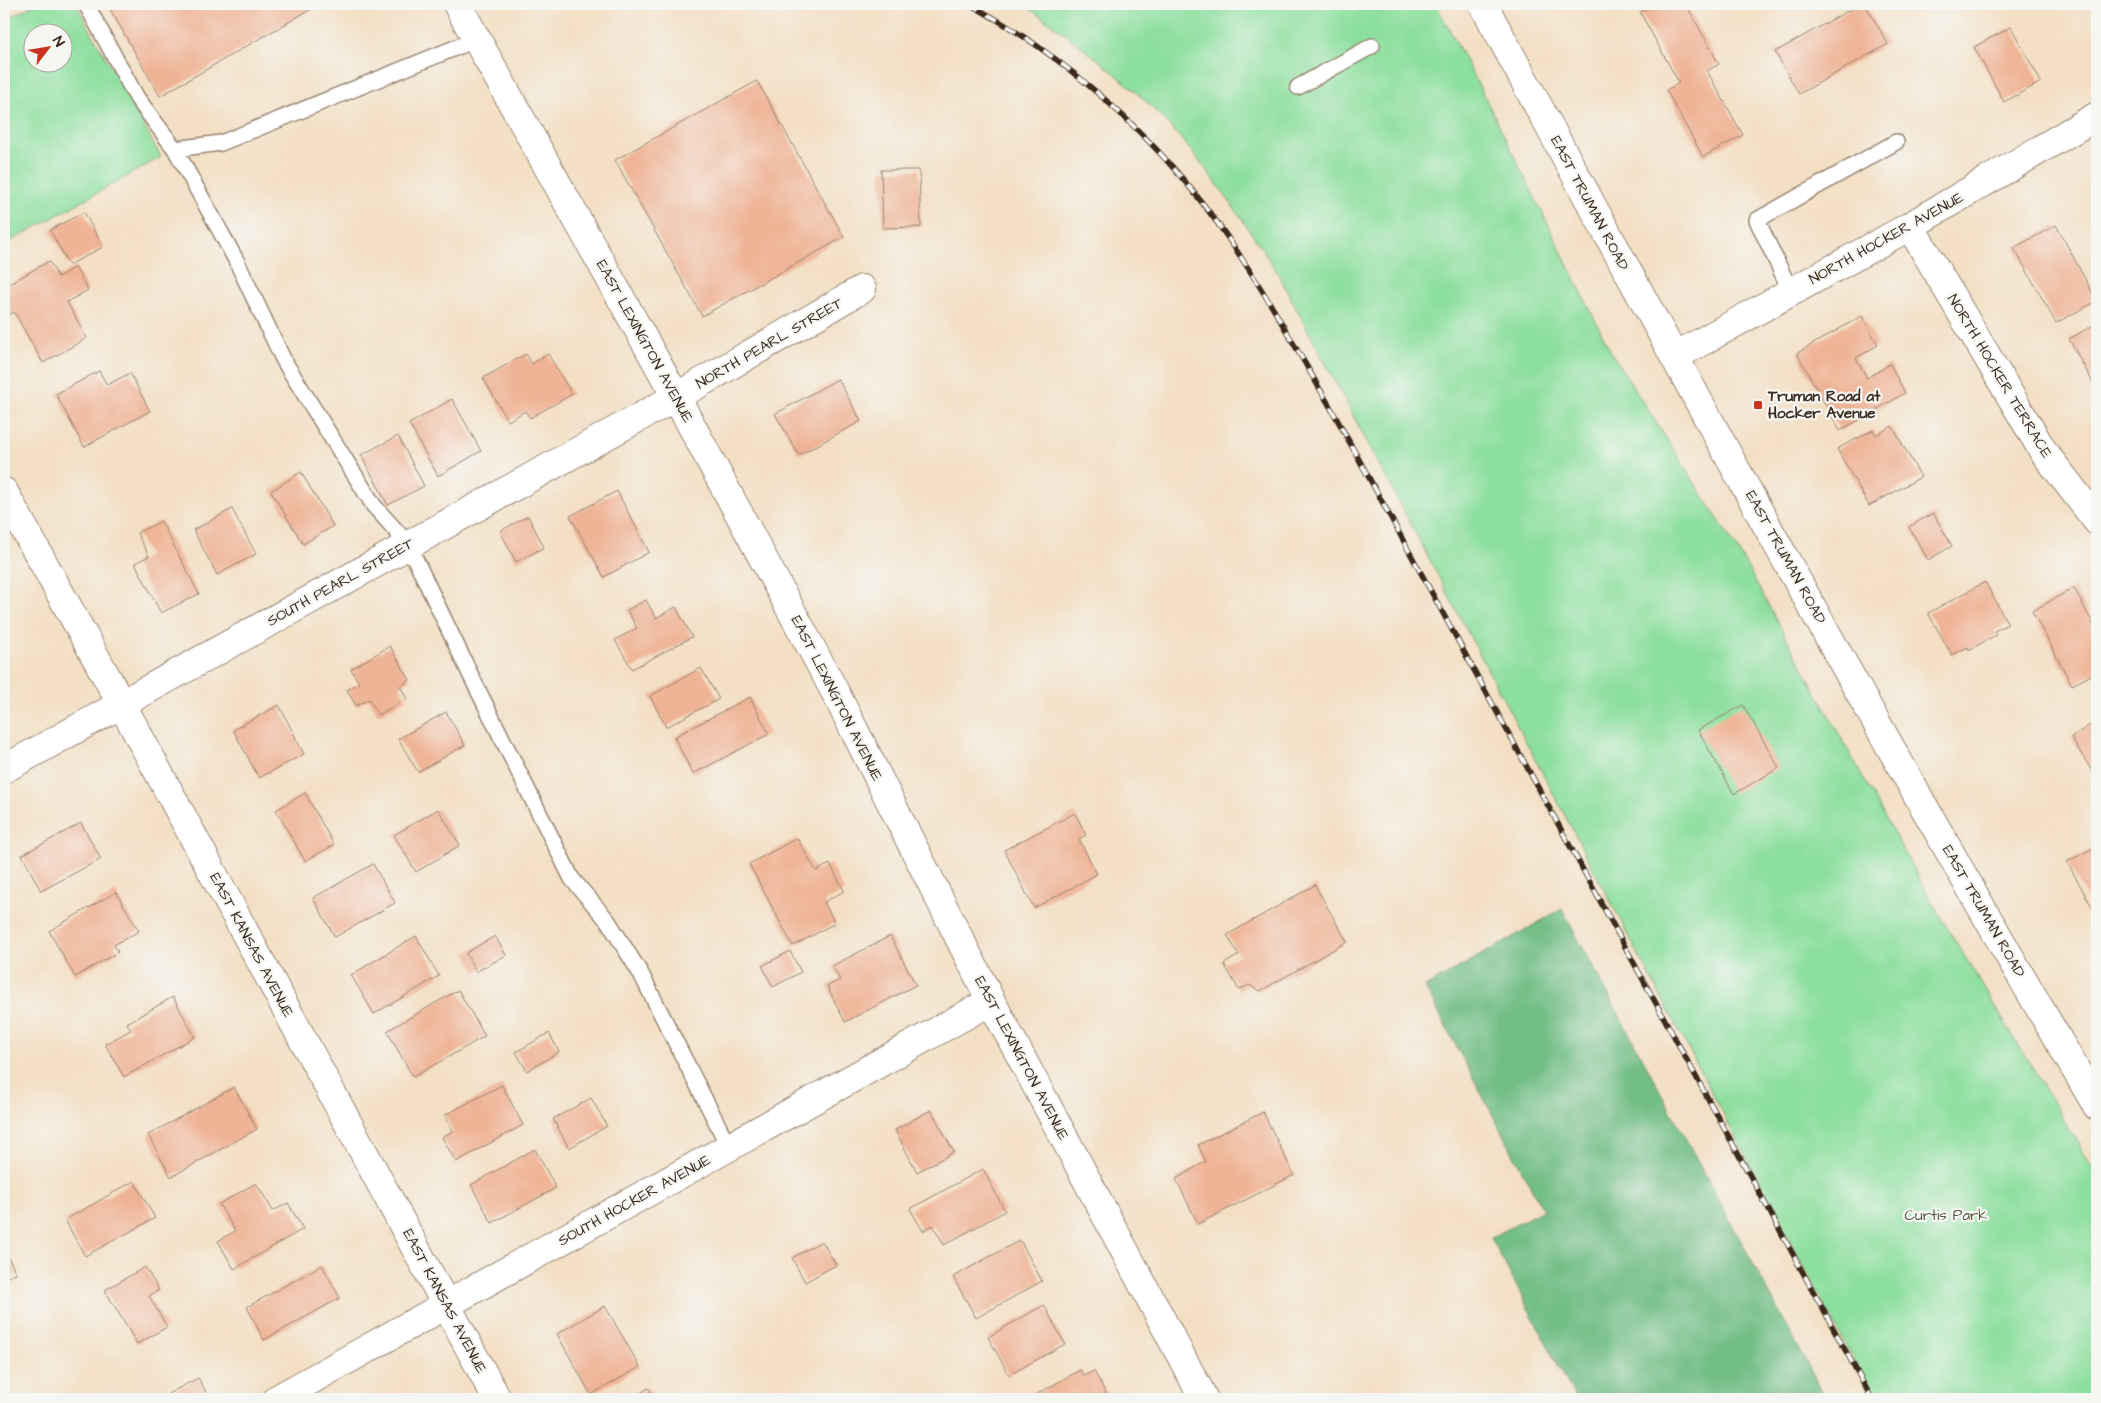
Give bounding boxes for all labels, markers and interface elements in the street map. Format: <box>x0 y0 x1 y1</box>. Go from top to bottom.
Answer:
north arrow <box>22 22 72 72</box>
text: N <box>47 33 69 51</box>
street label: EAST TRUMAN ROAD <box>1545 132 1634 274</box>
street label: NORTH HOCKER AVENUE <box>1805 187 1967 290</box>
street label: EAST LEXINGTON AVENUE <box>591 256 698 427</box>
street label: NORTH HOCKER TERRACE <box>1942 290 2057 462</box>
street label: NORTH PEARL STREET <box>692 292 847 394</box>
place label: Truman Road at Hocker Avenue <box>1767 386 1881 424</box>
marker: Truman Road at Hocker Avenue <box>1752 399 1764 411</box>
street label: EAST TRUMAN ROAD <box>1740 487 1831 628</box>
street label: SOUTH PEARL STREET <box>263 533 418 631</box>
street label: EAST LEXINGTON AVENUE <box>786 612 888 785</box>
street label: EAST TRUMAN ROAD <box>1937 841 2030 981</box>
street label: EAST KANSAS AVENUE <box>204 869 299 1021</box>
street label: EAST LEXINGTON AVENUE <box>969 972 1074 1144</box>
street label: SOUTH HOCKER AVENUE <box>554 1150 714 1251</box>
park label: Curtis Park <box>1904 1205 1988 1226</box>
street label: EAST KANSAS AVENUE <box>397 1225 492 1377</box>

